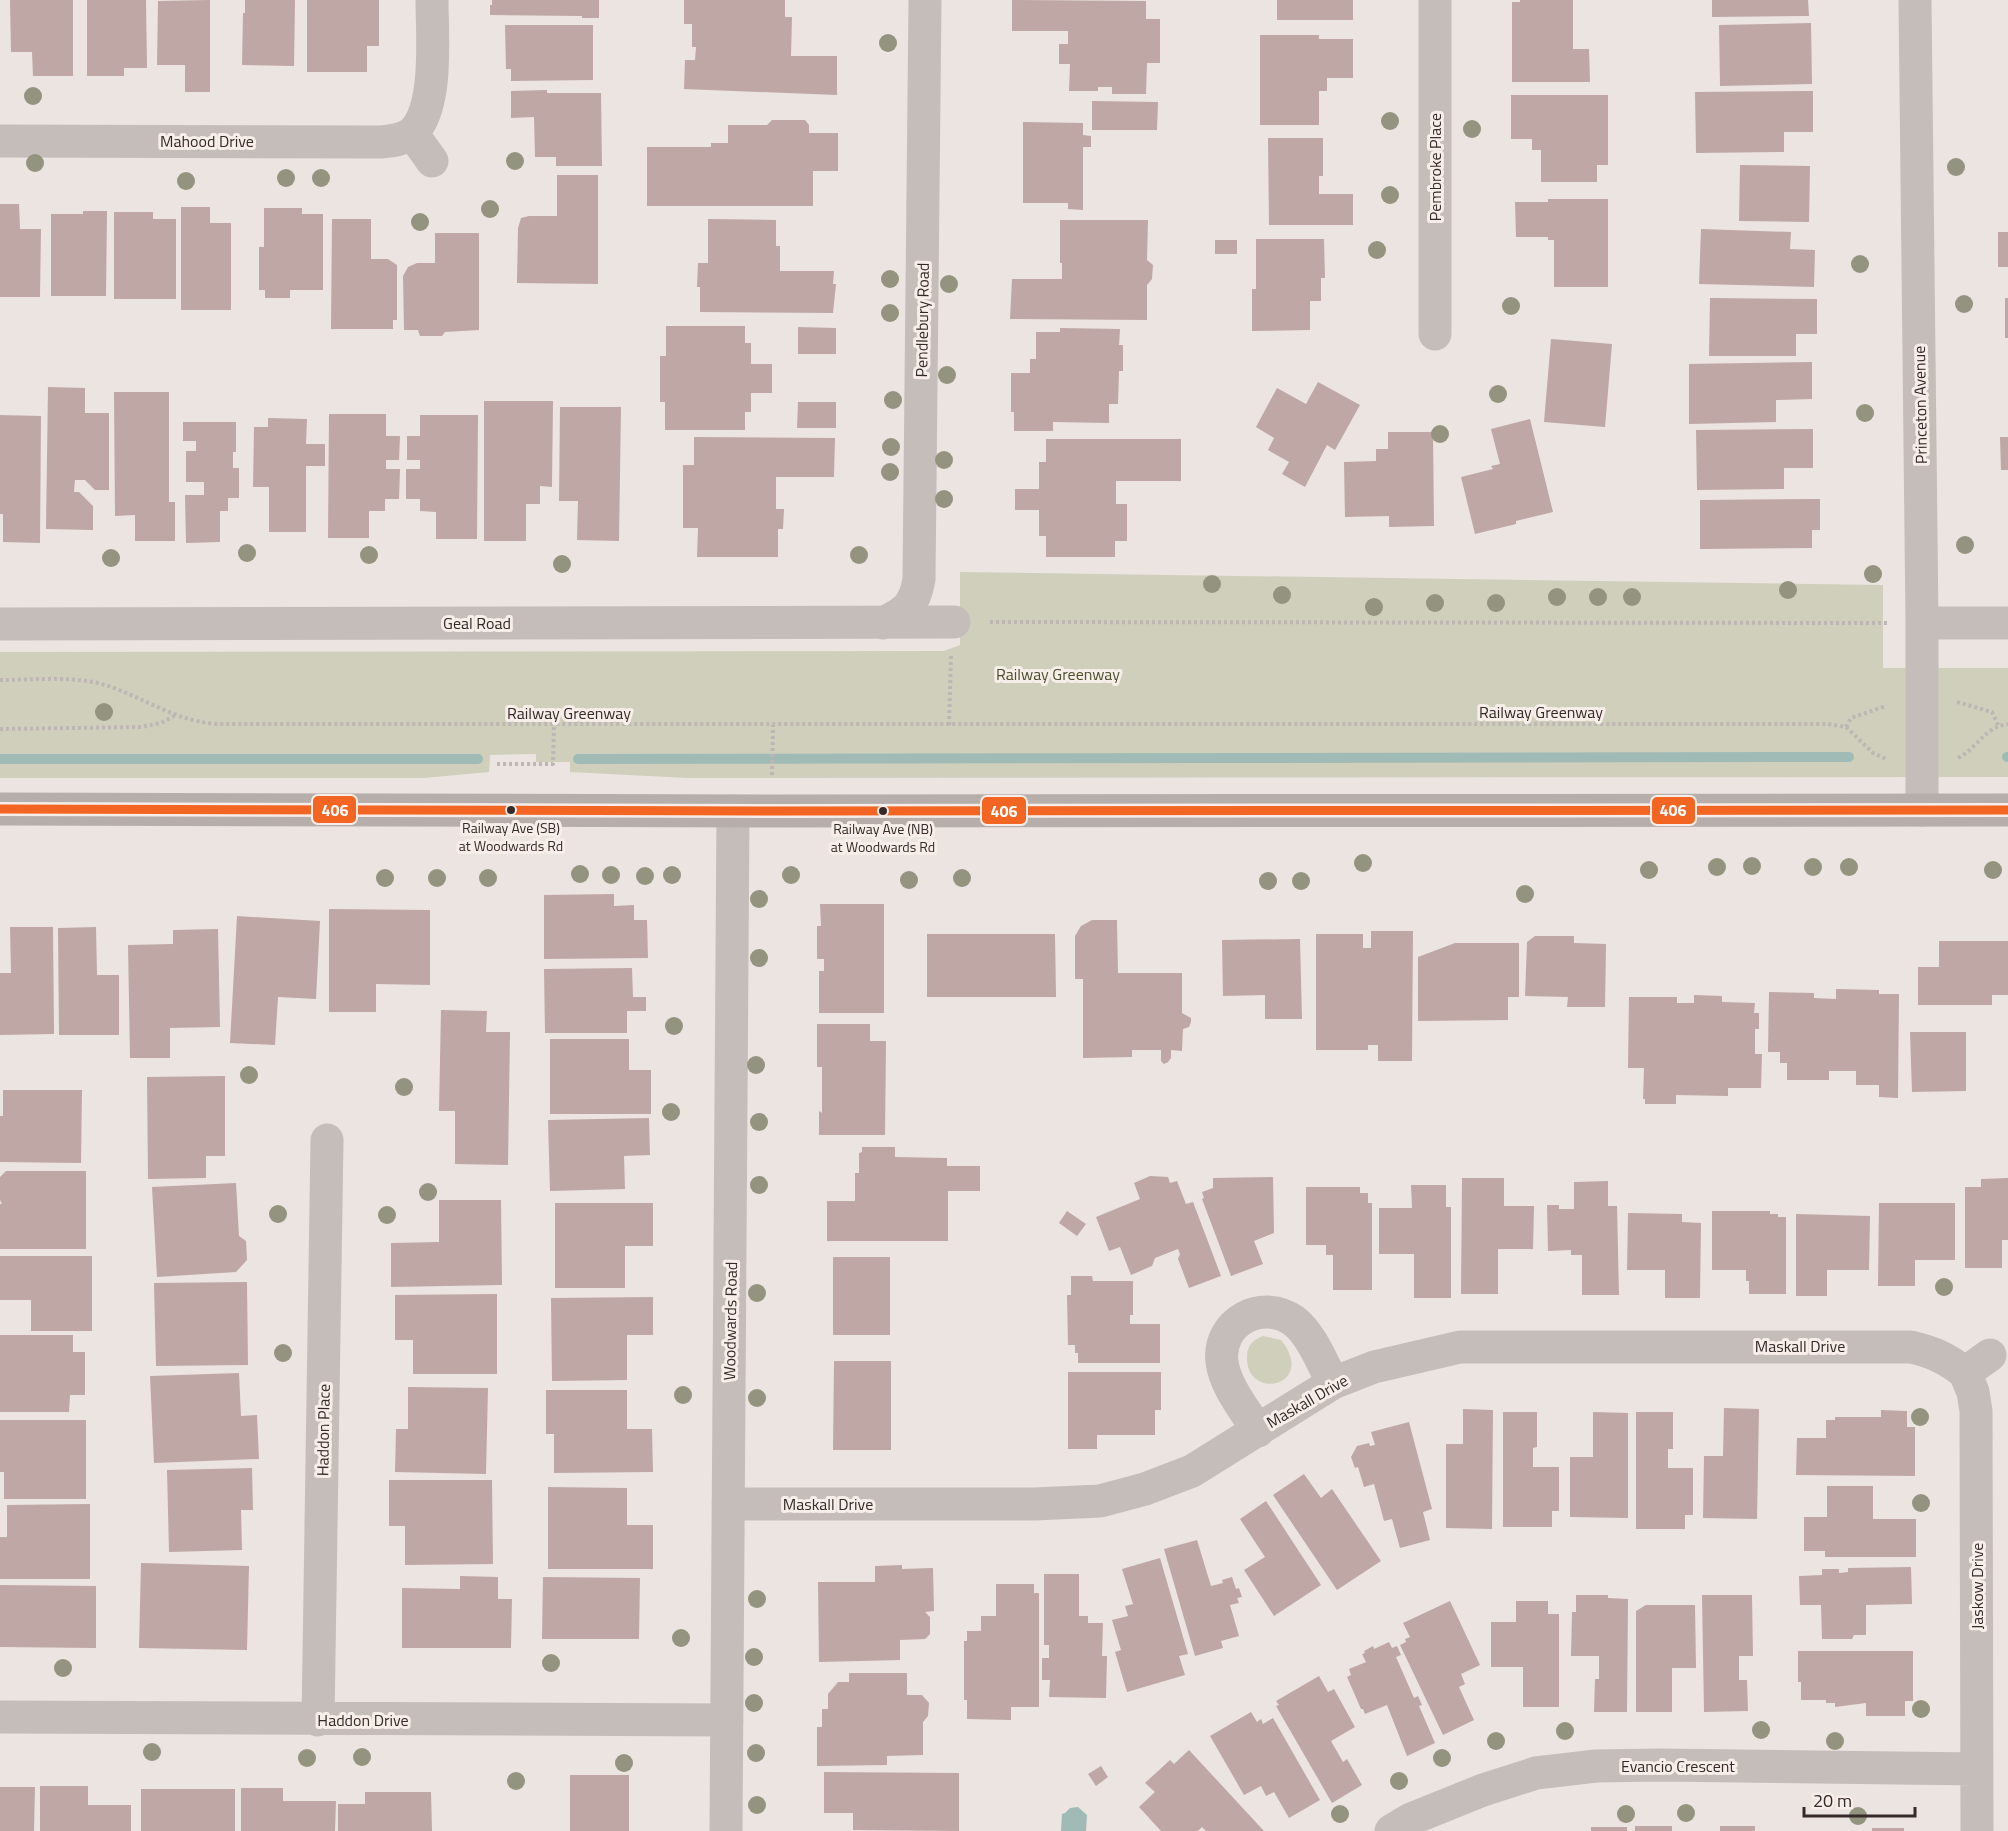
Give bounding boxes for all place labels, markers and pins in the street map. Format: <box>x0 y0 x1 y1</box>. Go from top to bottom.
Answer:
marker: Railway Ave (SB) at Woodwards Rd <box>505 804 517 816</box>
marker: Railway Ave (NB) at Woodwards Rd <box>877 805 889 817</box>
place label: Railway Ave (SB) at Woodwards Rd <box>459 817 563 856</box>
place label: Railway Ave (NB) at Woodwards Rd <box>831 818 935 857</box>

